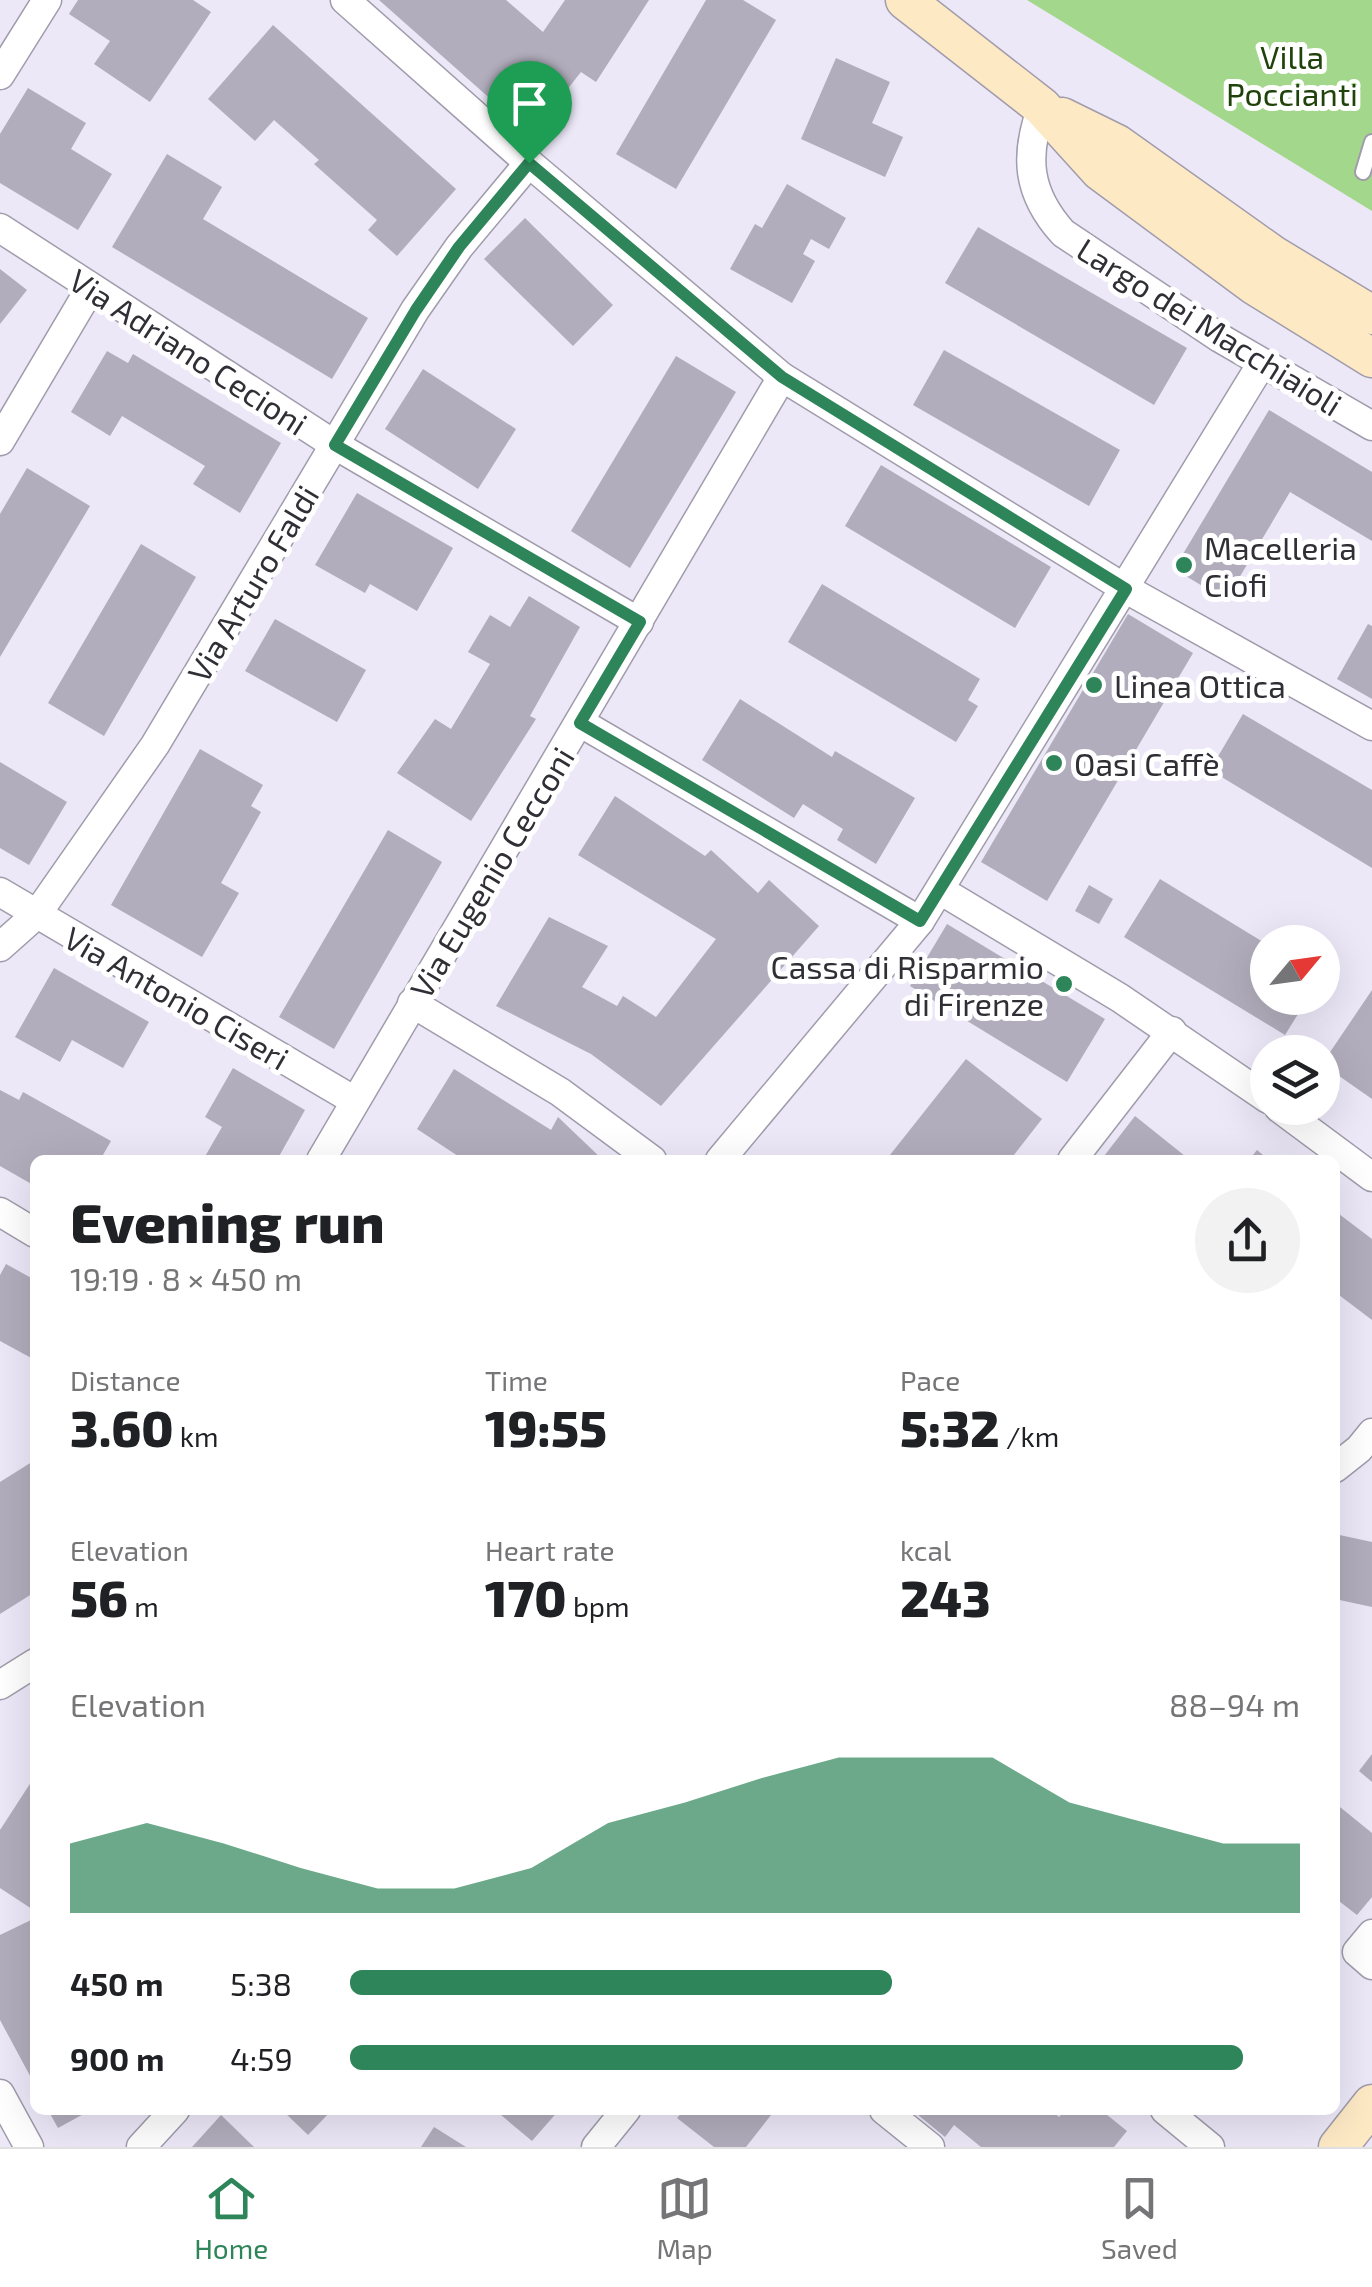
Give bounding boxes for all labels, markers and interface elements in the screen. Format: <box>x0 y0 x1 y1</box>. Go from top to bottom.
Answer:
park label: Villa Poccianti <box>1226 37 1358 112</box>
pin <box>487 61 572 164</box>
icon: arrive <box>502 76 557 131</box>
street label: Largo dei Macchiaioli <box>1071 229 1349 423</box>
street label: Via Adriano Cecioni <box>63 260 315 442</box>
street label: Via Arturo Faldi <box>179 478 325 688</box>
place label: Macelleria Ciofi <box>1204 528 1357 603</box>
marker: Macelleria Ciofi <box>1173 554 1195 576</box>
place label: Linea Ottica <box>1114 666 1286 704</box>
marker: Linea Ottica <box>1083 674 1105 696</box>
street label: Via Eugenio Cecconi <box>401 740 581 1004</box>
place label: Oasi Caffè <box>1074 744 1220 782</box>
marker: Oasi Caffè <box>1043 752 1065 774</box>
street label: Via Antonio Ciseri <box>58 917 296 1077</box>
north arrow <box>1250 925 1340 1015</box>
map controls <box>1250 925 1340 1125</box>
place label: Cassa di Risparmio di Firenze <box>770 947 1044 1022</box>
marker: Cassa di Risparmio di Firenze <box>1053 973 1075 995</box>
button: layers <box>1250 1035 1340 1125</box>
text: Evening run <box>70 1188 385 1254</box>
button: share <box>1195 1188 1300 1293</box>
text: 19:19 · 8 × 450 m <box>70 1259 302 1297</box>
text: Distance <box>70 1363 181 1397</box>
text: Time <box>485 1363 548 1397</box>
text: Pace <box>900 1363 960 1397</box>
text: 3.60 <box>70 1397 174 1457</box>
text: 19:55 <box>485 1397 607 1457</box>
text: 5:32 <box>900 1397 1000 1457</box>
text: km <box>174 1419 219 1453</box>
text: /km <box>1000 1419 1059 1453</box>
text: Elevation <box>70 1533 189 1567</box>
text: Heart rate <box>485 1533 615 1567</box>
text: kcal <box>900 1533 951 1567</box>
text: 56 <box>70 1567 128 1627</box>
text: 170 <box>485 1567 567 1627</box>
text: 243 <box>900 1567 991 1627</box>
text: m <box>128 1589 159 1623</box>
text: bpm <box>567 1589 630 1623</box>
text: Elevation <box>70 1685 206 1723</box>
text: 88–94 m <box>1169 1685 1300 1723</box>
text: 450 m <box>70 1964 163 2002</box>
text: 5:38 <box>230 1964 292 2002</box>
text: 900 m <box>70 2039 164 2077</box>
text: 4:59 <box>230 2039 293 2077</box>
tab: Home <box>194 2171 268 2265</box>
tab: Map <box>657 2171 713 2265</box>
tab: Saved <box>1101 2171 1178 2265</box>

